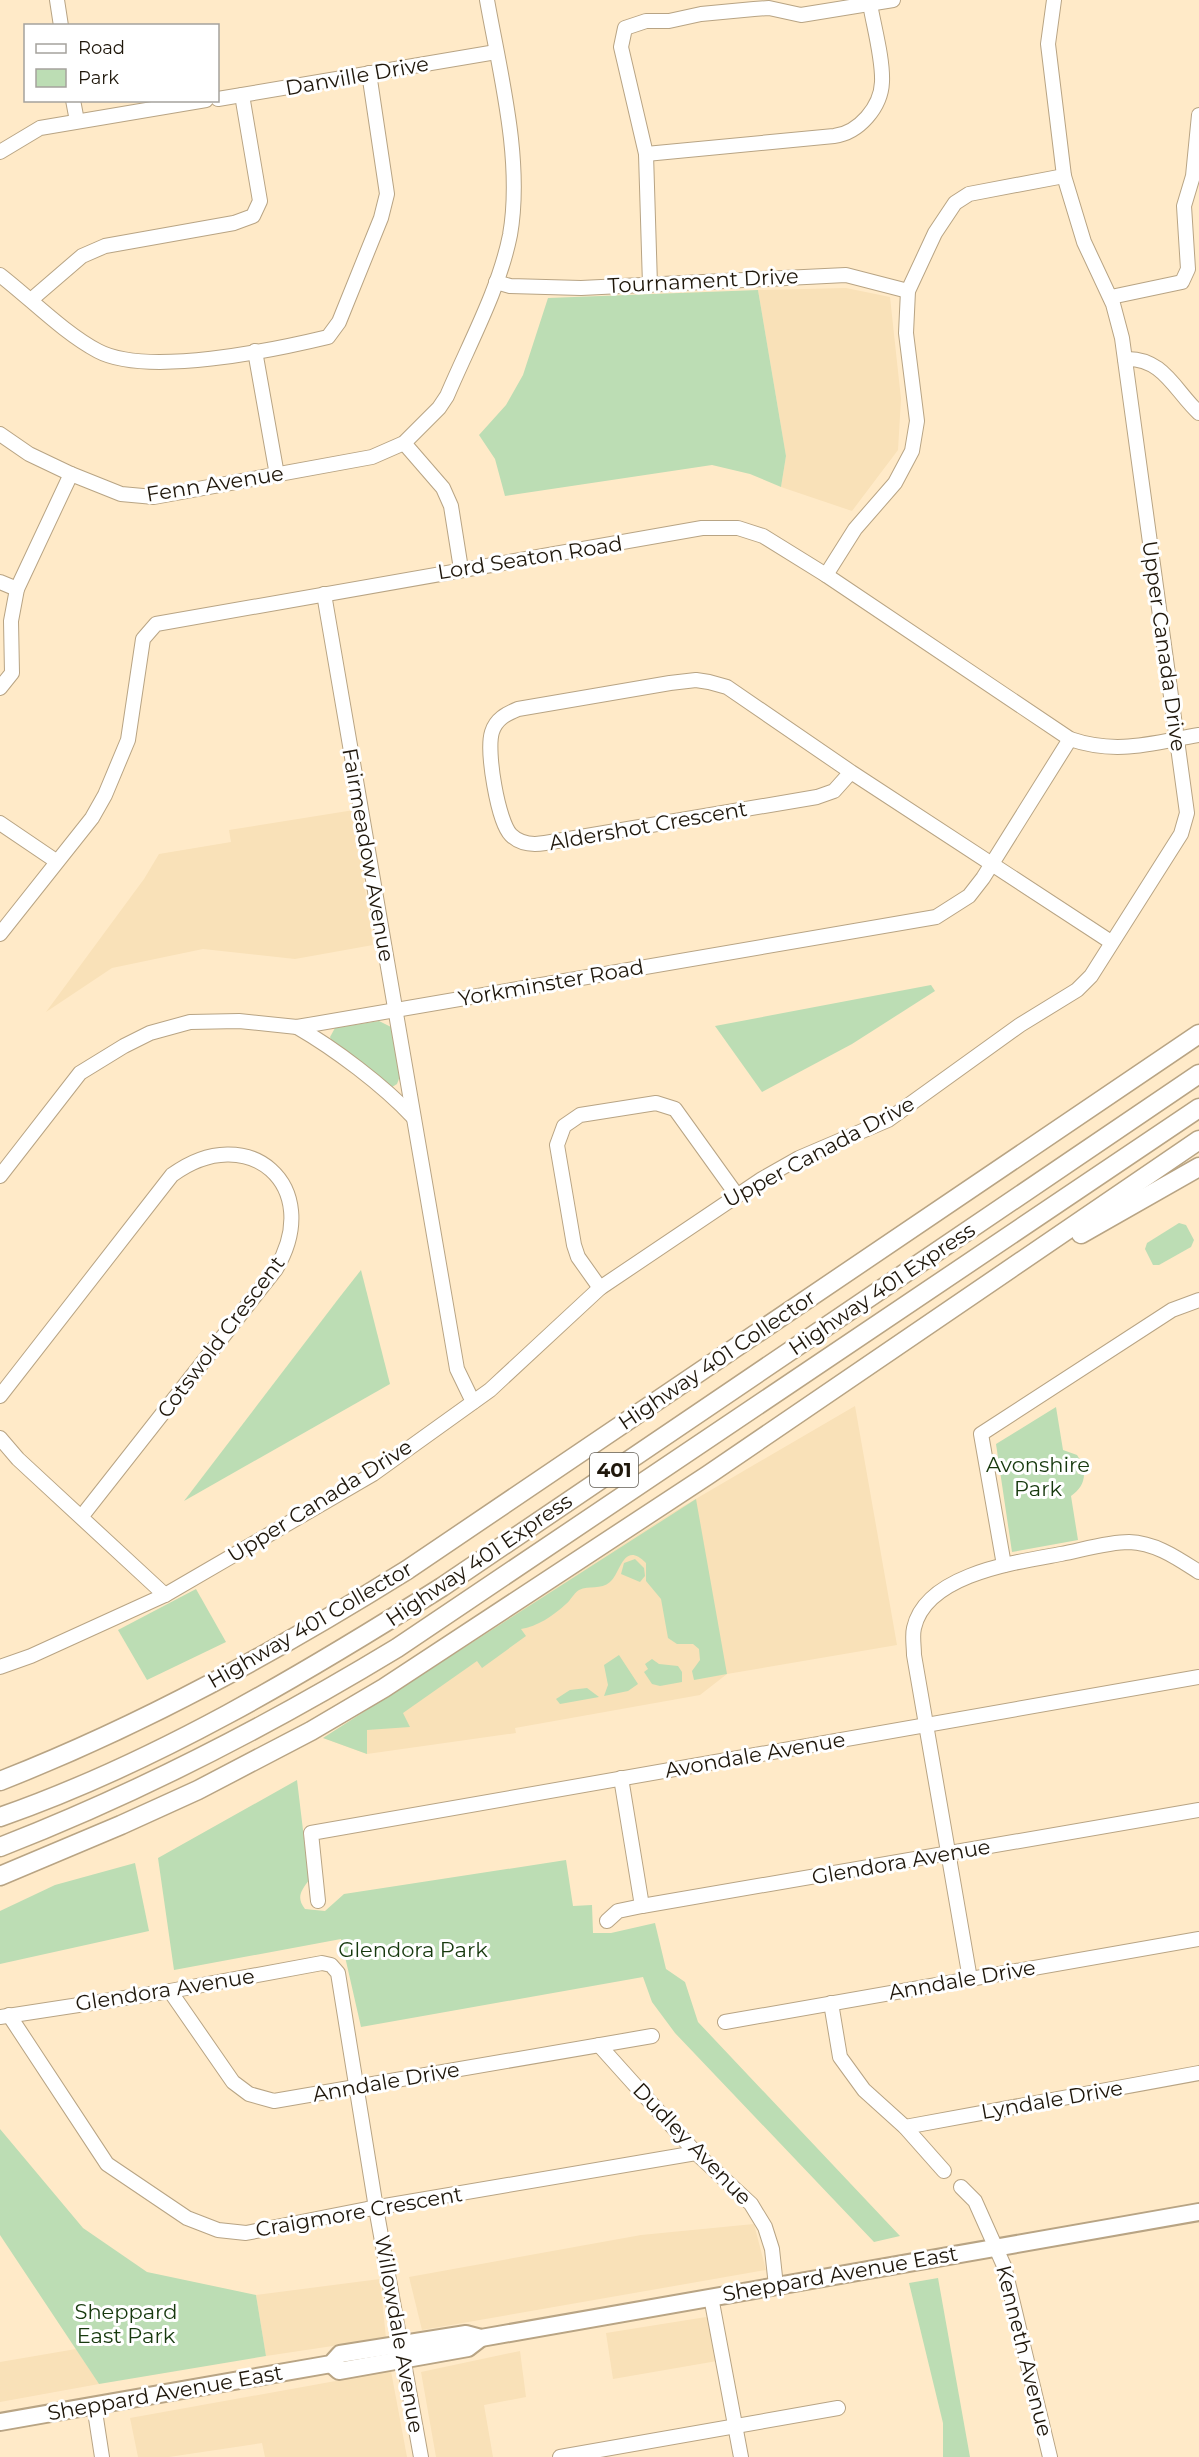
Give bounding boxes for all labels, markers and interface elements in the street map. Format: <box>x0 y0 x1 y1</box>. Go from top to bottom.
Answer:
legend <box>24 24 219 102</box>
text: Road <box>78 37 125 59</box>
street label: Danville Drive <box>283 51 431 100</box>
text: Park <box>78 67 119 89</box>
street label: Tournament Drive <box>607 263 799 298</box>
street label: Fenn Avenue <box>144 460 285 507</box>
street label: Lord Seaton Road <box>436 531 624 584</box>
street label: Upper Canada Drive <box>1137 539 1192 753</box>
street label: Fairmeadow Avenue <box>337 746 400 964</box>
street label: Aldershot Crescent <box>547 796 749 855</box>
street label: Yorkminster Road <box>456 954 646 1011</box>
street label: Upper Canada Drive <box>719 1091 918 1212</box>
street label: Highway 401 Express <box>784 1217 980 1360</box>
street label: Cotswold Crescent <box>152 1251 290 1422</box>
street label: Highway 401 Collector <box>614 1284 820 1435</box>
street label: Upper Canada Drive <box>223 1434 416 1567</box>
park label: Avonshire Park <box>986 1452 1090 1501</box>
road number: 401 <box>590 1453 638 1487</box>
street label: Highway 401 Express <box>381 1488 577 1631</box>
street label: Highway 401 Collector <box>203 1556 417 1693</box>
street label: Avondale Avenue <box>663 1726 847 1783</box>
street label: Glendora Avenue <box>810 1833 992 1890</box>
park label: Glendora Park <box>338 1937 488 1962</box>
street label: Anndale Drive <box>886 1954 1037 2005</box>
street label: Glendora Avenue <box>74 1963 256 2016</box>
street label: Anndale Drive <box>310 2056 461 2107</box>
street label: Lyndale Drive <box>979 2075 1125 2124</box>
street label: Dudley Avenue <box>628 2077 757 2210</box>
street label: Craigmore Crescent <box>253 2181 464 2242</box>
street label: Willowdale Avenue <box>370 2233 429 2435</box>
street label: Sheppard Avenue East <box>720 2241 959 2307</box>
street label: Kenneth Avenue <box>991 2263 1058 2439</box>
park label: Sheppard East Park <box>75 2299 177 2348</box>
street label: Sheppard Avenue East <box>45 2360 284 2426</box>

